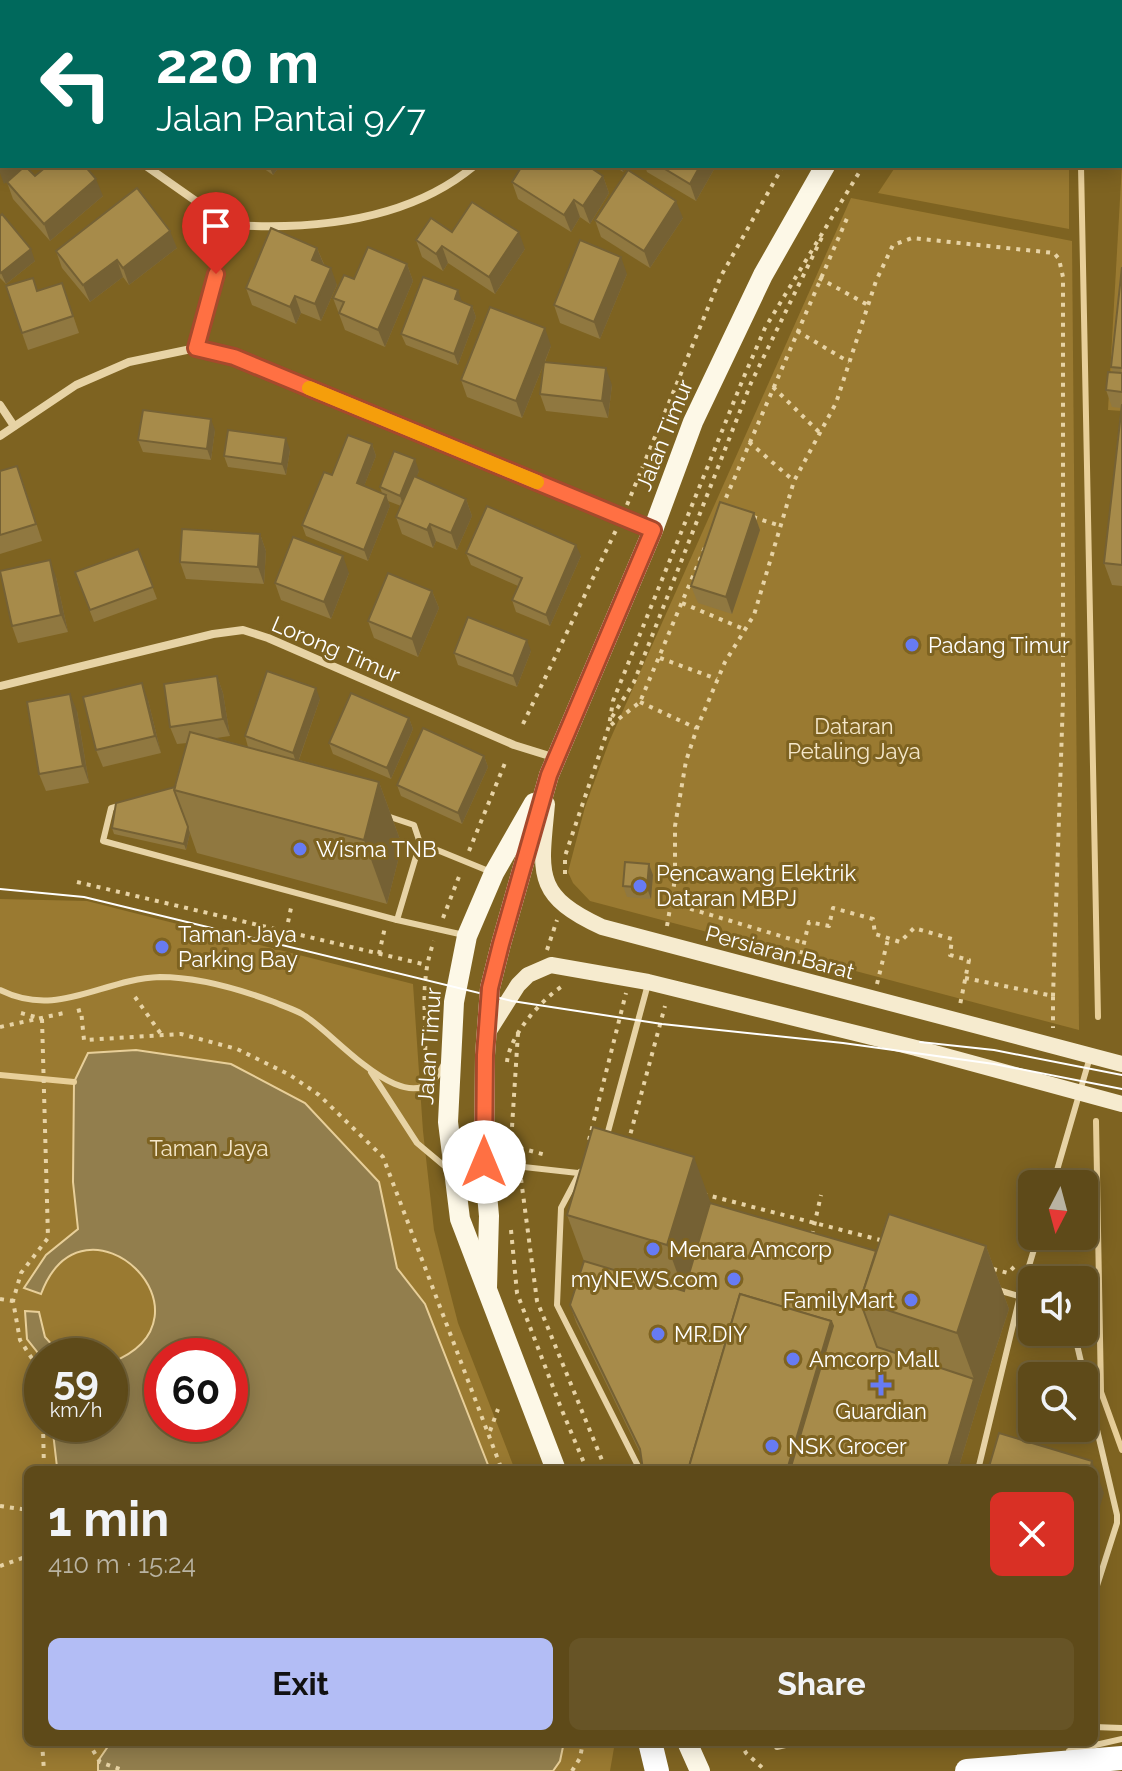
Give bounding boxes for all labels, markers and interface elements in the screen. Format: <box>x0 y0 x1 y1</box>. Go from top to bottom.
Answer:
text: 220 m <box>156 30 319 96</box>
icon: left <box>24 32 128 136</box>
text: Jalan Pantai 9/7 <box>156 97 426 139</box>
pin <box>182 192 250 274</box>
icon: arrive <box>194 204 238 248</box>
street label: Jalan Timur <box>630 375 698 494</box>
street label: Lorong Timur <box>268 610 404 688</box>
place label: Padang Timur <box>928 632 1070 658</box>
marker: Padang Timur <box>903 636 921 654</box>
park label: Dataran Petaling Jaya <box>787 713 921 764</box>
place label: Wisma TNB <box>316 836 437 862</box>
marker: Wisma TNB <box>291 840 309 858</box>
place label: Pencawang Elektrik Dataran MBPJ <box>656 860 856 911</box>
marker: Pencawang Elektrik Dataran MBPJ <box>631 877 649 895</box>
street label: Persiaran Barat <box>703 920 858 985</box>
place label: Taman Jaya Parking Bay <box>178 921 298 972</box>
marker: Taman Jaya Parking Bay <box>153 938 171 956</box>
street label: Jalan Timur <box>412 986 446 1105</box>
position arrow <box>442 1120 526 1204</box>
park label: Taman Jaya <box>150 1135 268 1161</box>
north arrow <box>1018 1170 1098 1250</box>
map controls <box>1018 1170 1098 1442</box>
place label: Menara Amcorp <box>669 1236 832 1262</box>
marker: Menara Amcorp <box>644 1240 662 1258</box>
place label: myNEWS.com <box>571 1266 718 1292</box>
button: sound <box>1018 1266 1098 1346</box>
marker: myNEWS.com <box>725 1270 743 1288</box>
place label: FamilyMart <box>783 1287 896 1313</box>
marker: FamilyMart <box>902 1291 920 1309</box>
place label: MR.DIY <box>674 1321 747 1347</box>
marker: MR.DIY <box>649 1325 667 1343</box>
speed limit sign: 60 <box>144 1338 248 1442</box>
place label: Amcorp Mall <box>809 1346 939 1372</box>
marker: Amcorp Mall <box>784 1350 802 1368</box>
text: 59 <box>53 1356 99 1403</box>
button: search <box>1018 1362 1098 1442</box>
marker: Guardian <box>872 1376 890 1394</box>
text: km/h <box>50 1398 102 1422</box>
place label: Guardian <box>835 1398 927 1424</box>
place label: NSK Grocer <box>788 1433 907 1459</box>
marker: NSK Grocer <box>763 1437 781 1455</box>
text: 1 min <box>48 1491 169 1547</box>
button: close <box>990 1492 1074 1576</box>
text: 410 m · 15:24 <box>48 1549 196 1579</box>
button: Exit <box>48 1638 553 1730</box>
button: Share <box>569 1638 1074 1730</box>

